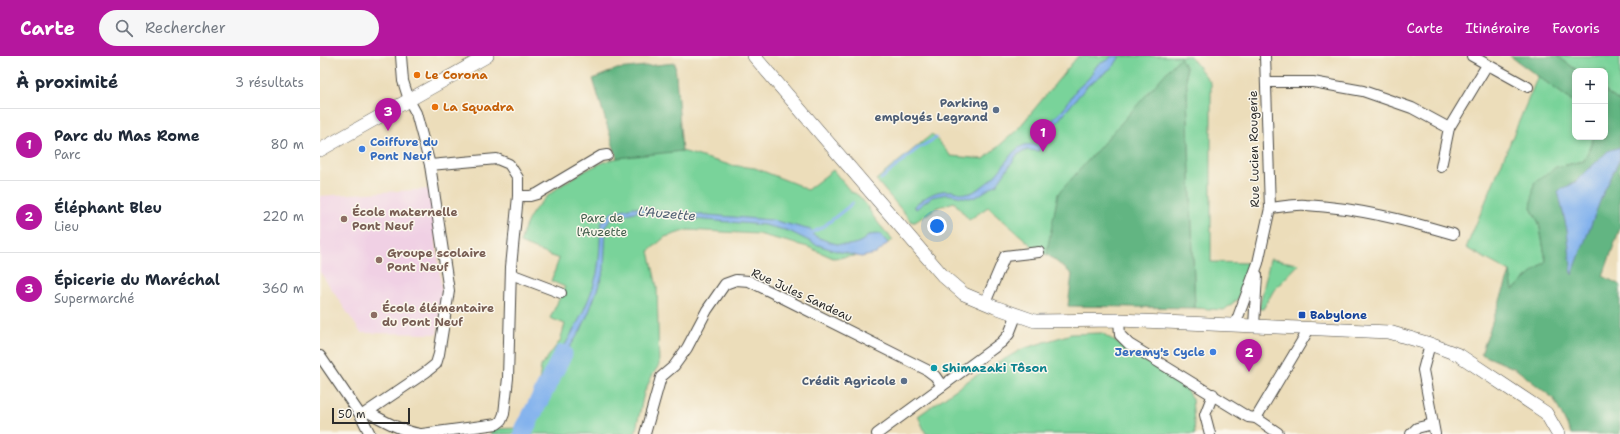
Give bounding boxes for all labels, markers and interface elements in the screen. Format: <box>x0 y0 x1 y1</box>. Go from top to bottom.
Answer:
search box <box>99 10 379 46</box>
text: Carte <box>20 16 75 41</box>
icon: search <box>113 17 135 39</box>
text: Rechercher <box>145 18 226 38</box>
text: Carte <box>1406 19 1443 37</box>
text: Itinéraire <box>1465 19 1530 37</box>
text: Favoris <box>1552 19 1600 37</box>
place label: Le Corona <box>425 67 488 83</box>
map controls <box>1572 68 1608 140</box>
button: + <box>1572 68 1608 104</box>
marker: Le Corona <box>412 70 422 80</box>
text: À proximité <box>16 71 118 93</box>
text: 3 résultats <box>235 74 304 91</box>
street label: Rue Lucien Rougerie <box>1245 90 1263 208</box>
place label: Parking employés Legrand <box>874 95 988 125</box>
pin: 3 <box>375 98 401 131</box>
place label: La Squadra <box>443 99 515 115</box>
marker: La Squadra <box>430 102 440 112</box>
button: − <box>1572 104 1608 140</box>
marker: Parking employés Legrand <box>991 105 1001 115</box>
pin: 1 <box>1030 119 1056 152</box>
text: Parc du Mas Rome <box>54 126 200 146</box>
place label: Coiffure du Pont Neuf <box>370 134 438 164</box>
text: 1 <box>26 136 32 153</box>
text: 80 m <box>270 136 304 153</box>
marker: Coiffure du Pont Neuf <box>357 144 367 154</box>
text: Parc <box>54 146 81 163</box>
text: Éléphant Bleu <box>54 198 162 218</box>
water label: L'Auzette <box>637 203 697 224</box>
place label: École maternelle Pont Neuf <box>352 204 458 234</box>
text: 2 <box>24 208 34 225</box>
text: 220 m <box>262 208 304 225</box>
park label: Parc de l'Auzette <box>577 210 627 240</box>
marker: École maternelle Pont Neuf <box>339 214 349 224</box>
your location <box>927 216 947 236</box>
text: Lieu <box>54 218 79 235</box>
place label: Groupe scolaire Pont Neuf <box>387 245 486 275</box>
marker: Groupe scolaire Pont Neuf <box>374 255 384 265</box>
street label: Rue Jules Sandeau <box>749 265 855 325</box>
text: Épicerie du Maréchal <box>54 270 220 290</box>
text: 3 <box>24 280 34 297</box>
text: 360 m <box>262 280 304 297</box>
text: Supermarché <box>54 290 135 307</box>
place label: École élémentaire du Pont Neuf <box>382 300 494 330</box>
place label: Babylone <box>1310 307 1367 323</box>
marker: École élémentaire du Pont Neuf <box>369 310 379 320</box>
marker: Babylone <box>1297 310 1307 320</box>
pin: 2 <box>1236 339 1262 372</box>
place label: Jeremy's Cycle <box>1115 344 1205 360</box>
marker: Jeremy's Cycle <box>1208 347 1218 357</box>
place label: Shimazaki Tôson <box>942 360 1047 376</box>
marker: Shimazaki Tôson <box>929 363 939 373</box>
place label: Crédit Agricole <box>802 373 896 389</box>
marker: Crédit Agricole <box>899 376 909 386</box>
scale bar <box>332 406 410 425</box>
text: 50 m <box>338 407 366 422</box>

